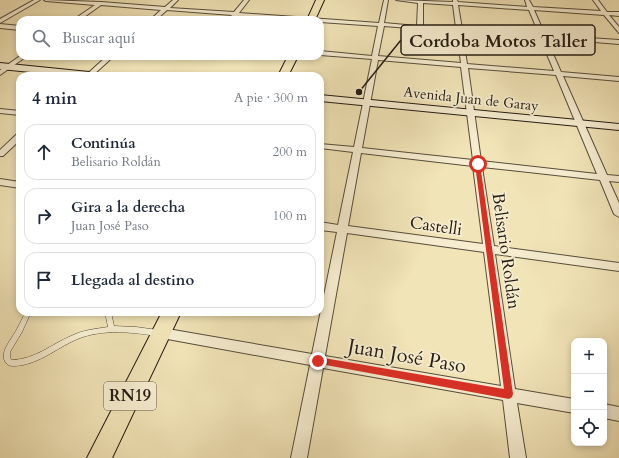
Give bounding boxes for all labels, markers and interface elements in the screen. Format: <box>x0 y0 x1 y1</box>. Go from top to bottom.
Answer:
search box <box>16 16 324 60</box>
callout: Cordoba Motos Taller <box>401 25 595 55</box>
icon: search <box>30 27 52 49</box>
text: Buscar aquí <box>62 28 135 48</box>
text: Cordoba Motos Taller <box>409 29 588 54</box>
street label: Avenida Juan de Garay <box>402 82 540 116</box>
text: 4 min <box>32 87 77 110</box>
text: A pie · 300 m <box>234 89 308 107</box>
text: Continúa <box>71 133 136 153</box>
icon: ahead <box>33 141 55 163</box>
text: 200 m <box>273 143 307 161</box>
text: Belisario Roldán <box>71 153 161 171</box>
route start <box>469 155 487 173</box>
street label: Belisario Roldán <box>486 191 526 311</box>
text: Gira a la derecha <box>71 197 185 217</box>
icon: right <box>33 205 55 227</box>
text: 100 m <box>273 207 307 225</box>
street label: Castelli <box>408 211 464 241</box>
text: Juan José Paso <box>71 217 149 235</box>
icon: arrive <box>33 269 55 291</box>
text: Llegada al destino <box>71 270 194 290</box>
street label: Juan José Paso <box>343 332 469 380</box>
map controls <box>571 338 607 446</box>
button: + <box>571 338 607 374</box>
route end <box>309 352 327 370</box>
button: − <box>571 374 607 410</box>
road number: RN19 <box>104 382 156 410</box>
button: locate <box>571 410 607 446</box>

